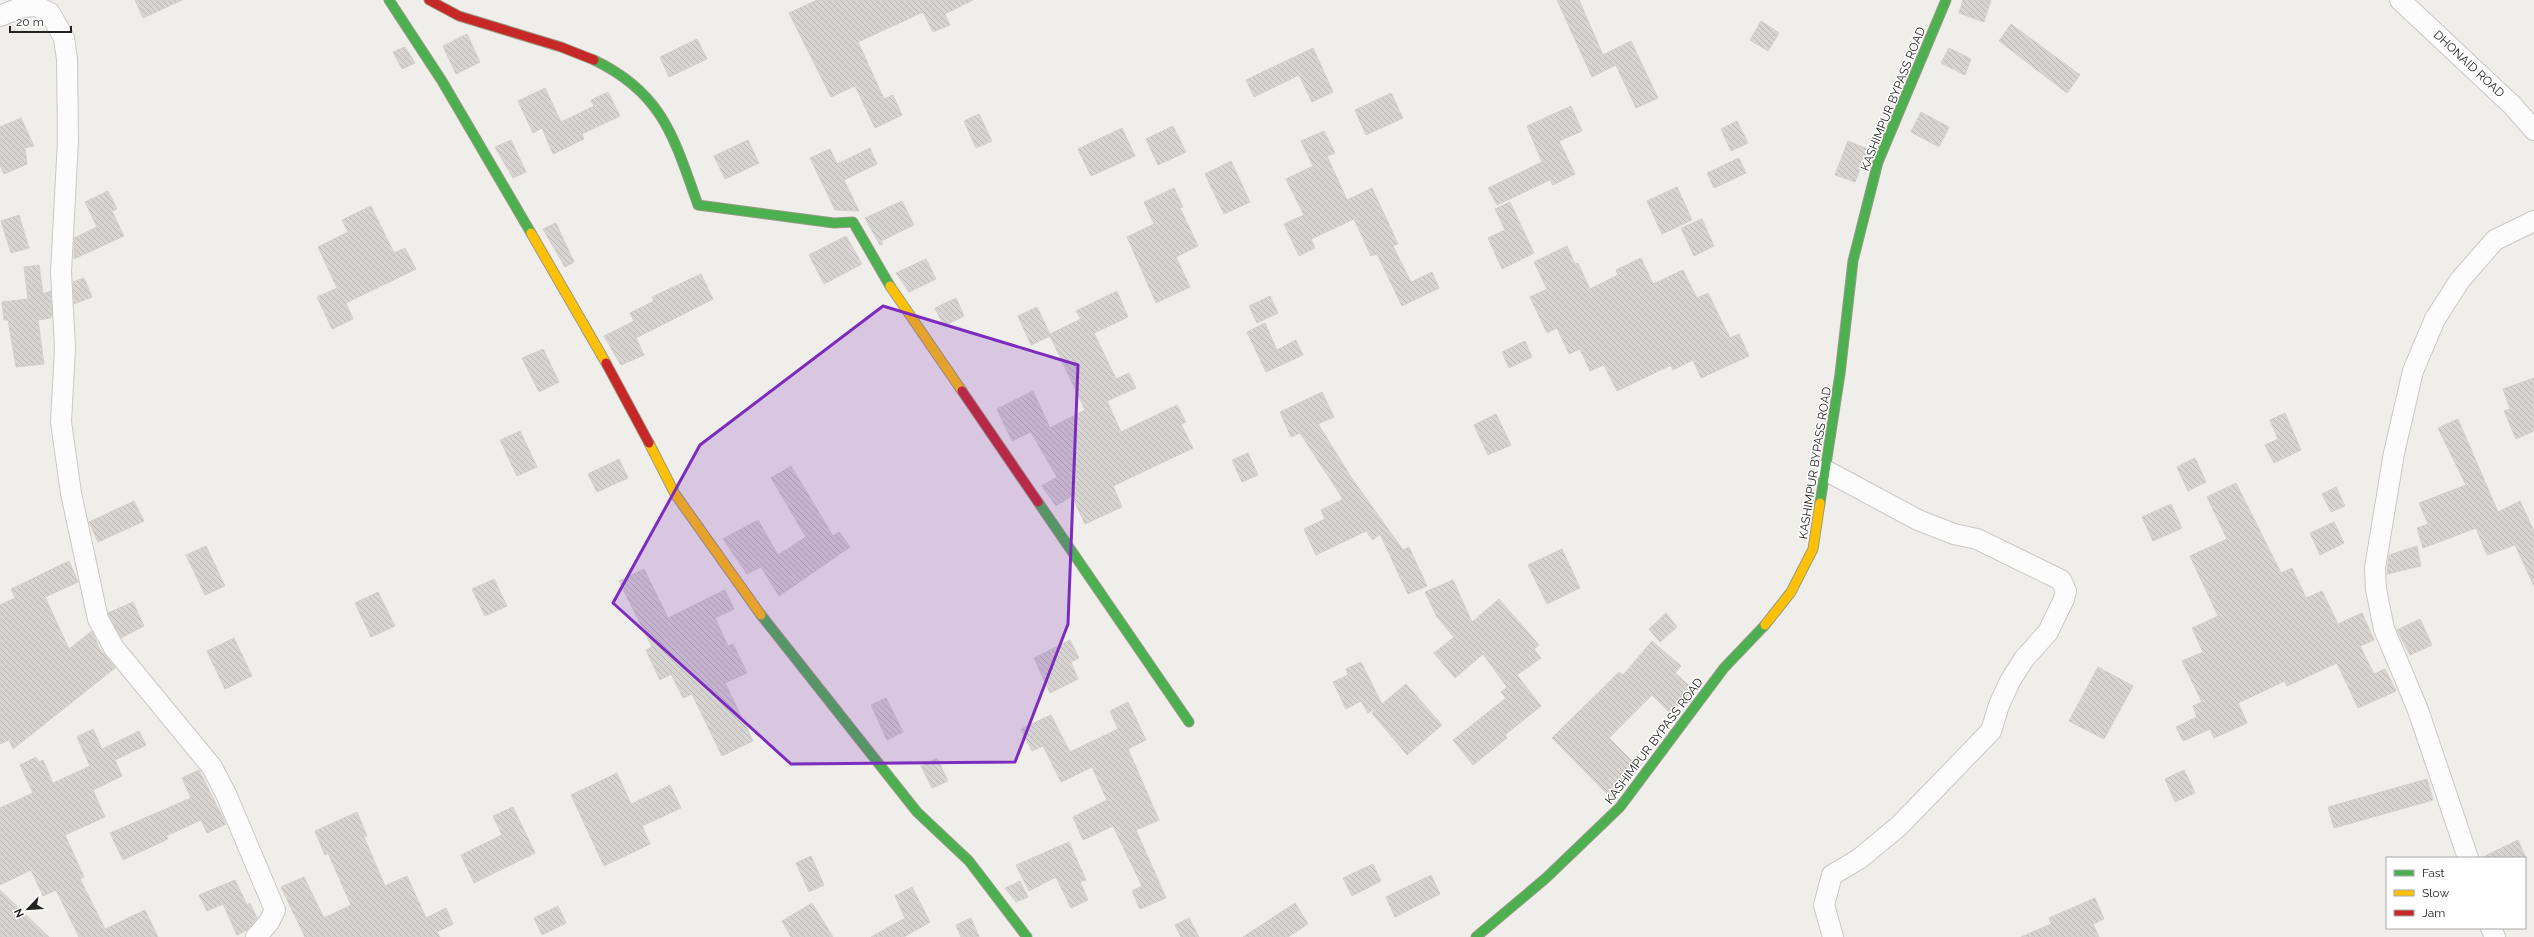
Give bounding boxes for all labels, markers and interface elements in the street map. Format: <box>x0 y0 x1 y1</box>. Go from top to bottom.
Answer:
scale bar <box>10 8 71 34</box>
text: 20 m <box>16 15 44 29</box>
street label: KASHIMPUR BYPASS ROAD <box>1858 25 1928 173</box>
street label: DHONAID ROAD <box>2431 28 2508 101</box>
street label: KASHIMPUR BYPASS ROAD <box>1796 385 1834 540</box>
street label: KASHIMPUR BYPASS ROAD <box>1602 675 1706 807</box>
legend <box>2386 857 2526 929</box>
text: Fast <box>2422 866 2445 880</box>
text: Slow <box>2422 886 2449 900</box>
north arrow <box>8 889 48 929</box>
text: N <box>12 906 27 920</box>
text: Jam <box>2422 906 2445 920</box>

